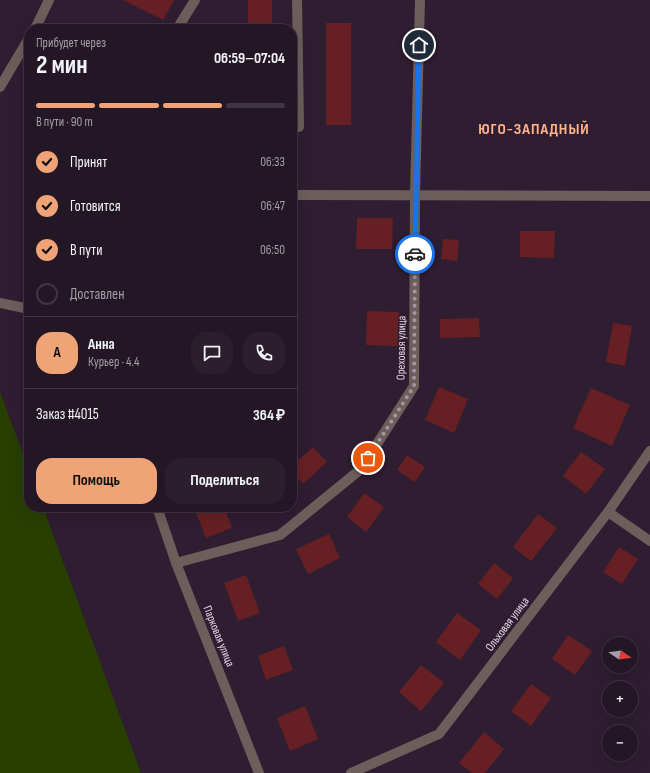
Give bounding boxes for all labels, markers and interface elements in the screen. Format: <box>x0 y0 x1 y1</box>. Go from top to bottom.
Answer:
pin <box>402 28 436 62</box>
icon: home <box>408 34 430 56</box>
text: Прибудет через <box>36 35 106 51</box>
text: 06:59–07:04 <box>214 49 285 68</box>
text: 2 мин <box>36 50 88 81</box>
text: В пути · 90 m <box>36 114 93 130</box>
district label: ЮГО-ЗАПАДНЫЙ <box>478 120 590 139</box>
icon: check <box>36 151 58 173</box>
text: Принят <box>70 153 107 172</box>
text: 06:33 <box>260 154 285 170</box>
icon: check <box>36 195 58 217</box>
text: Готовится <box>70 197 121 216</box>
text: 06:47 <box>261 198 285 214</box>
courier <box>395 234 435 274</box>
icon: check <box>36 239 58 261</box>
text: В пути <box>70 241 102 260</box>
text: 06:50 <box>260 242 285 258</box>
icon: car <box>404 243 426 265</box>
text: Доставлен <box>70 285 124 304</box>
street label: Ореховая улица <box>393 315 410 380</box>
button: chat <box>191 332 233 374</box>
button: phone <box>243 332 285 374</box>
text: Анна <box>88 335 115 354</box>
text: А <box>53 343 61 362</box>
text: Курьер · 4.4 <box>88 354 139 370</box>
text: Заказ #4015 <box>36 405 99 424</box>
text: 364 ₽ <box>253 406 285 425</box>
pin <box>351 441 385 475</box>
icon: bag <box>357 447 379 469</box>
button: Помощь <box>36 458 157 504</box>
button: Поделиться <box>165 458 285 504</box>
street label: Ольховая улица <box>482 594 533 654</box>
street label: Парковая улица <box>199 603 238 669</box>
north arrow <box>602 637 638 673</box>
map controls <box>602 637 638 761</box>
button: + <box>602 681 638 717</box>
button: − <box>602 725 638 761</box>

